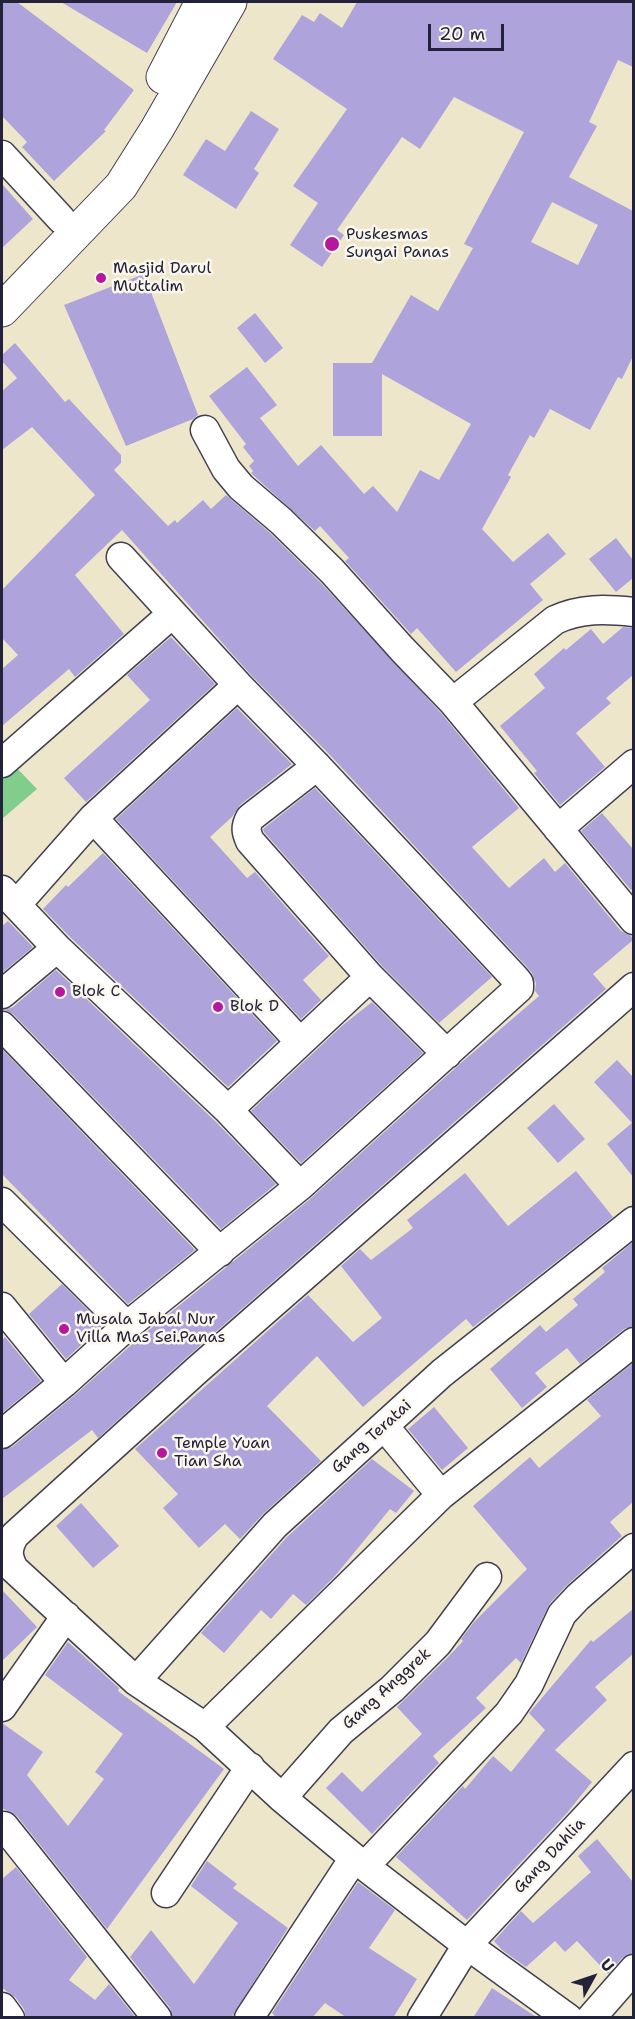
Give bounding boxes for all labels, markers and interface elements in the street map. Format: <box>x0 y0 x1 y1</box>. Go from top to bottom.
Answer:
scale bar <box>431 12 508 50</box>
text: 20 m <box>439 22 485 46</box>
place label: Puskesmas Sungai Panas <box>346 225 449 263</box>
marker: Puskesmas Sungai Panas <box>323 235 341 253</box>
place label: Masjid Darul Muttalim <box>113 259 211 297</box>
marker: Masjid Darul Muttalim <box>94 271 108 285</box>
place label: Blok C <box>72 982 120 1002</box>
marker: Blok C <box>53 985 67 999</box>
place label: Blok D <box>230 997 279 1017</box>
marker: Blok D <box>211 1000 225 1014</box>
place label: Musala Jabal Nur Villa Mas Sei.Panas <box>76 1310 225 1348</box>
marker: Musala Jabal Nur Villa Mas Sei.Panas <box>57 1322 71 1336</box>
street label: Gang Teratai <box>328 1396 416 1478</box>
place label: Temple Yuan Tian Sha <box>174 1434 270 1472</box>
marker: Temple Yuan Tian Sha <box>155 1446 169 1460</box>
street label: Gang Anggrek <box>339 1644 435 1734</box>
street label: Gang Dahlia <box>510 1814 590 1898</box>
north arrow <box>563 1947 623 2007</box>
text: U <box>596 1954 619 1976</box>

